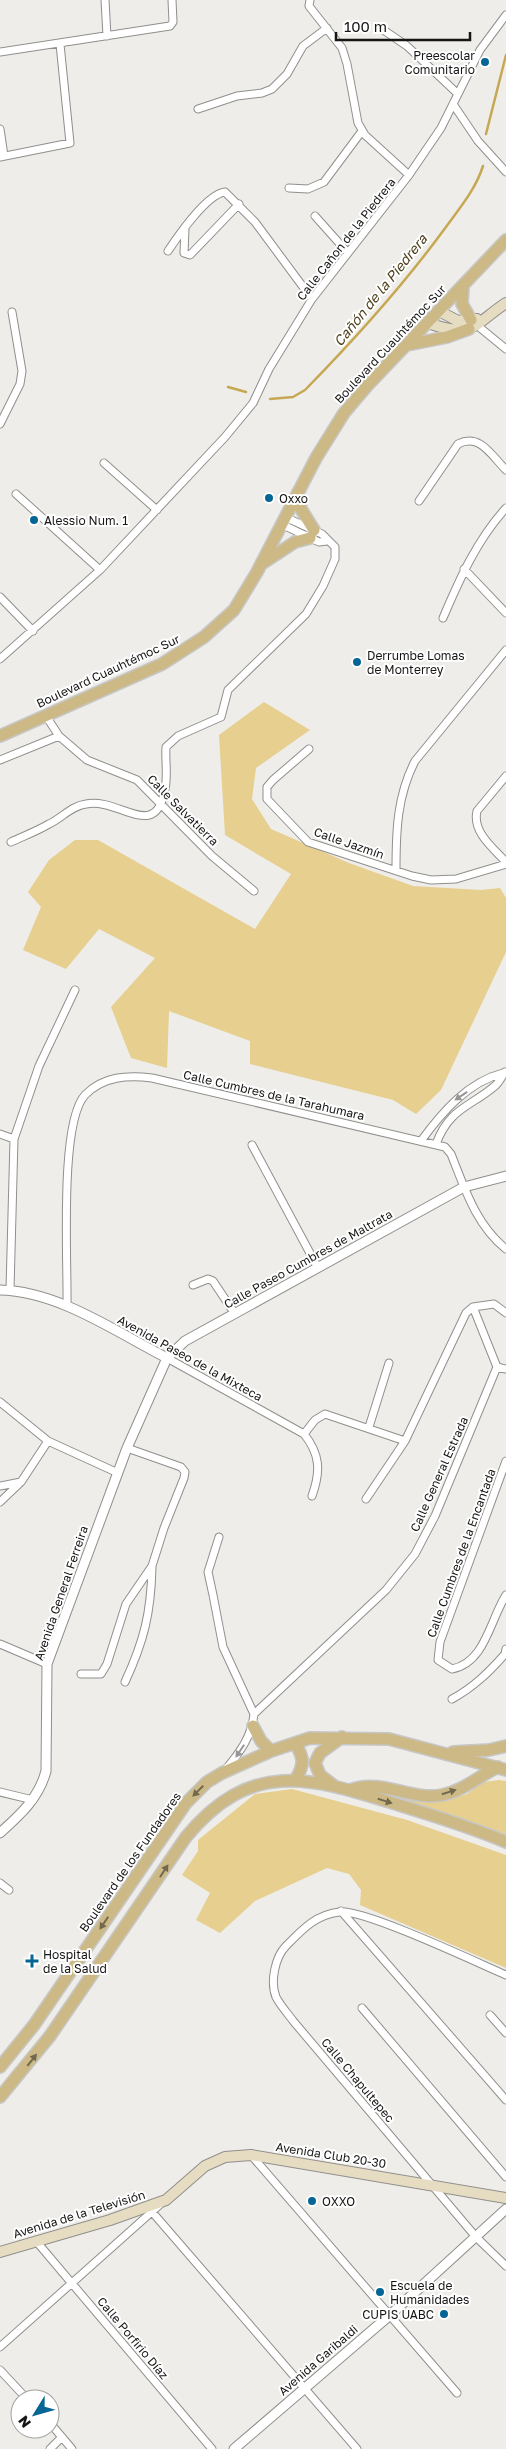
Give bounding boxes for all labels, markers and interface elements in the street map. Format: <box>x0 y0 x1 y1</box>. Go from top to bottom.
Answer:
scale bar <box>336 10 470 42</box>
text: 100 m <box>344 17 387 35</box>
place label: Preescolar Comunitario <box>404 48 475 77</box>
marker: Preescolar Comunitario <box>479 56 491 68</box>
street label: Calle Cañon de la Piedrera <box>293 175 399 303</box>
water label: Cañón de la Piedrera <box>330 230 431 349</box>
street label: Boulevard Cuauhtémoc Sur <box>331 281 449 406</box>
place label: Oxxo <box>279 491 308 506</box>
marker: Oxxo <box>263 492 275 504</box>
place label: Alessio Num. 1 <box>44 513 128 528</box>
marker: Alessio Num. 1 <box>28 514 40 526</box>
street label: Boulevard Cuauhtémoc Sur <box>34 631 182 711</box>
place label: Derrumbe Lomas de Monterrey <box>367 648 465 677</box>
marker: Derrumbe Lomas de Monterrey <box>351 656 363 668</box>
street label: Calle Salvatierra <box>144 771 222 849</box>
street label: Calle Jazmín <box>312 824 386 862</box>
street label: Calle Cumbres de la Tarahumara <box>182 1067 366 1123</box>
one-way arrow <box>454 1091 468 1101</box>
street label: Calle Paseo Cumbres de Maltrata <box>221 1206 395 1312</box>
street label: Avenida Paseo de la Mixteca <box>115 1312 265 1404</box>
street label: Calle General Estrada <box>407 1414 471 1534</box>
street label: Calle Cumbres de la Encantada <box>423 1466 499 1640</box>
street label: Avenida General Ferreira <box>31 1524 91 1662</box>
one-way arrow <box>235 1744 245 1757</box>
one-way arrow <box>193 1785 205 1797</box>
one-way arrow <box>442 1788 457 1796</box>
street label: Boulevard de los Fundadores <box>76 1789 184 1935</box>
one-way arrow <box>377 1797 392 1805</box>
one-way arrow <box>159 1865 169 1878</box>
one-way arrow <box>99 1916 109 1930</box>
place label: Hospital de la Salud <box>43 1947 107 1976</box>
marker: Hospital de la Salud <box>25 1954 39 1968</box>
street label: Calle Chapultepec <box>318 2035 398 2126</box>
one-way arrow <box>26 2053 37 2066</box>
street label: Avenida Club 20-30 <box>275 2139 387 2171</box>
street label: Avenida de la Televisión <box>11 2187 147 2241</box>
place label: OXXO <box>322 2194 355 2209</box>
marker: OXXO <box>306 2195 318 2207</box>
place label: Escuela de Humanidades <box>390 2278 469 2307</box>
marker: Escuela de Humanidades <box>374 2286 386 2298</box>
street label: Calle Porfirio Díaz <box>94 2294 172 2382</box>
place label: CUPIS UABC <box>362 2307 434 2322</box>
marker: CUPIS UABC <box>438 2308 450 2320</box>
street label: Avenida Garibaldi <box>275 2321 361 2399</box>
north arrow <box>10 2389 60 2439</box>
text: N <box>14 2413 34 2431</box>

